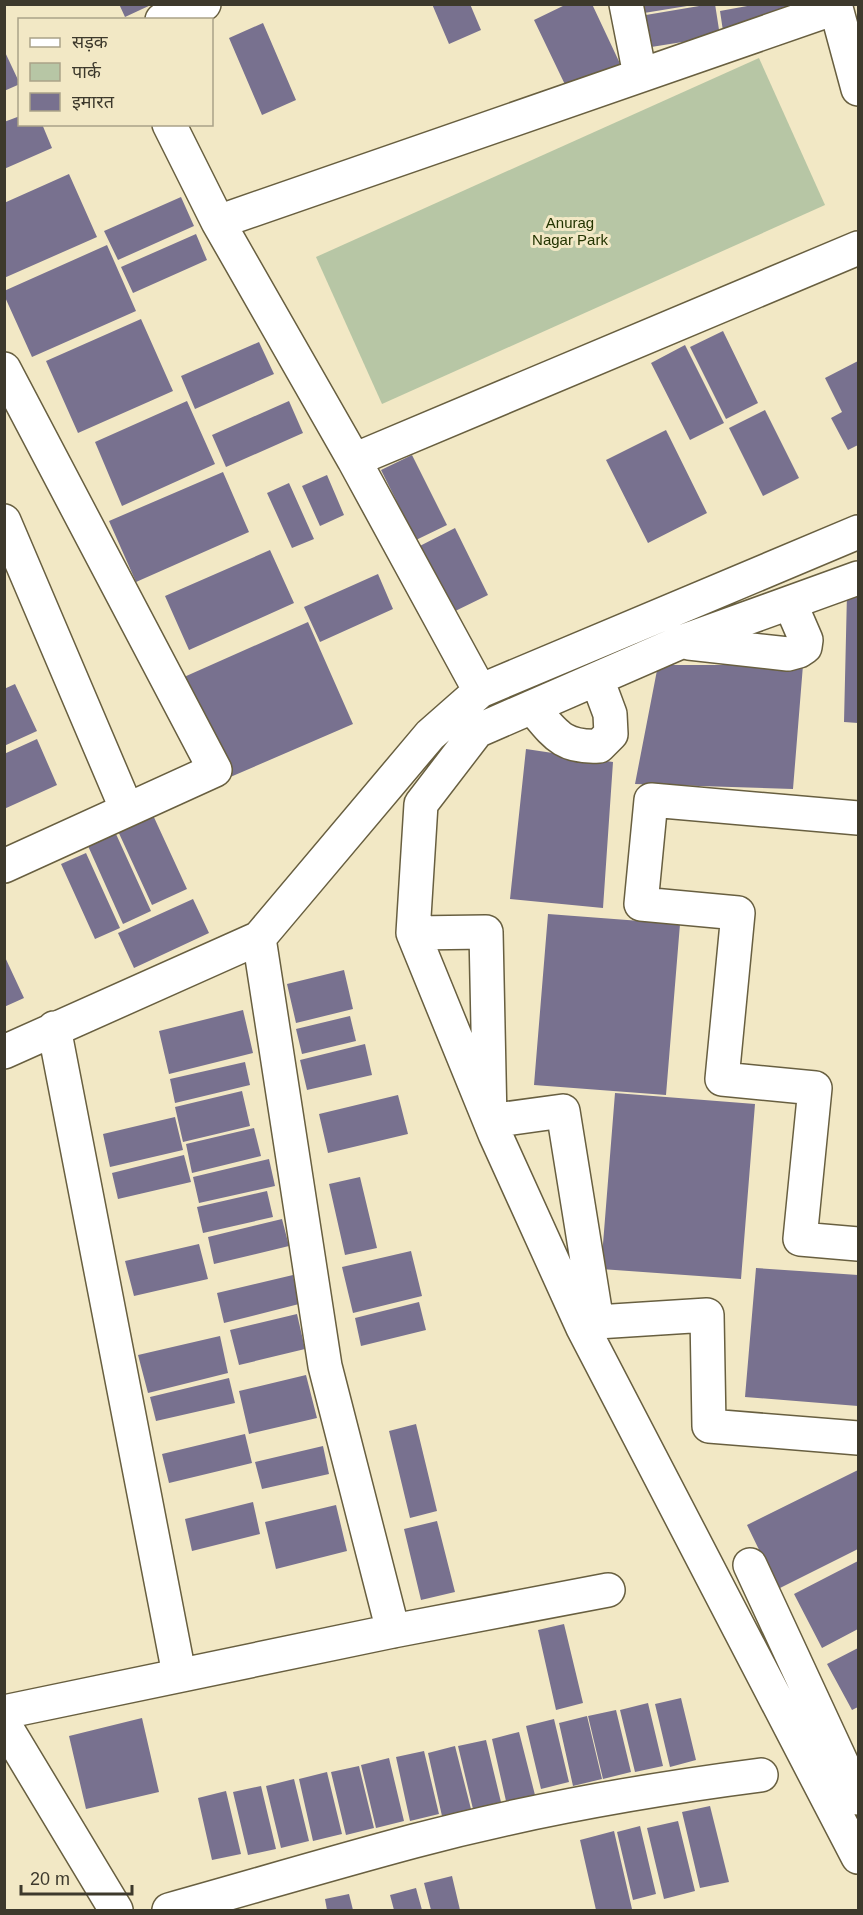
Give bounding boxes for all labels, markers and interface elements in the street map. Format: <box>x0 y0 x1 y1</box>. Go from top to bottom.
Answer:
legend <box>18 18 213 126</box>
text: सड़क <box>72 32 109 52</box>
text: पार्क <box>72 61 102 82</box>
text: इमारत <box>72 92 115 112</box>
park label: Anurag Nagar Park <box>532 214 608 248</box>
scale bar <box>21 1858 132 1896</box>
text: 20 m <box>30 1869 70 1889</box>

